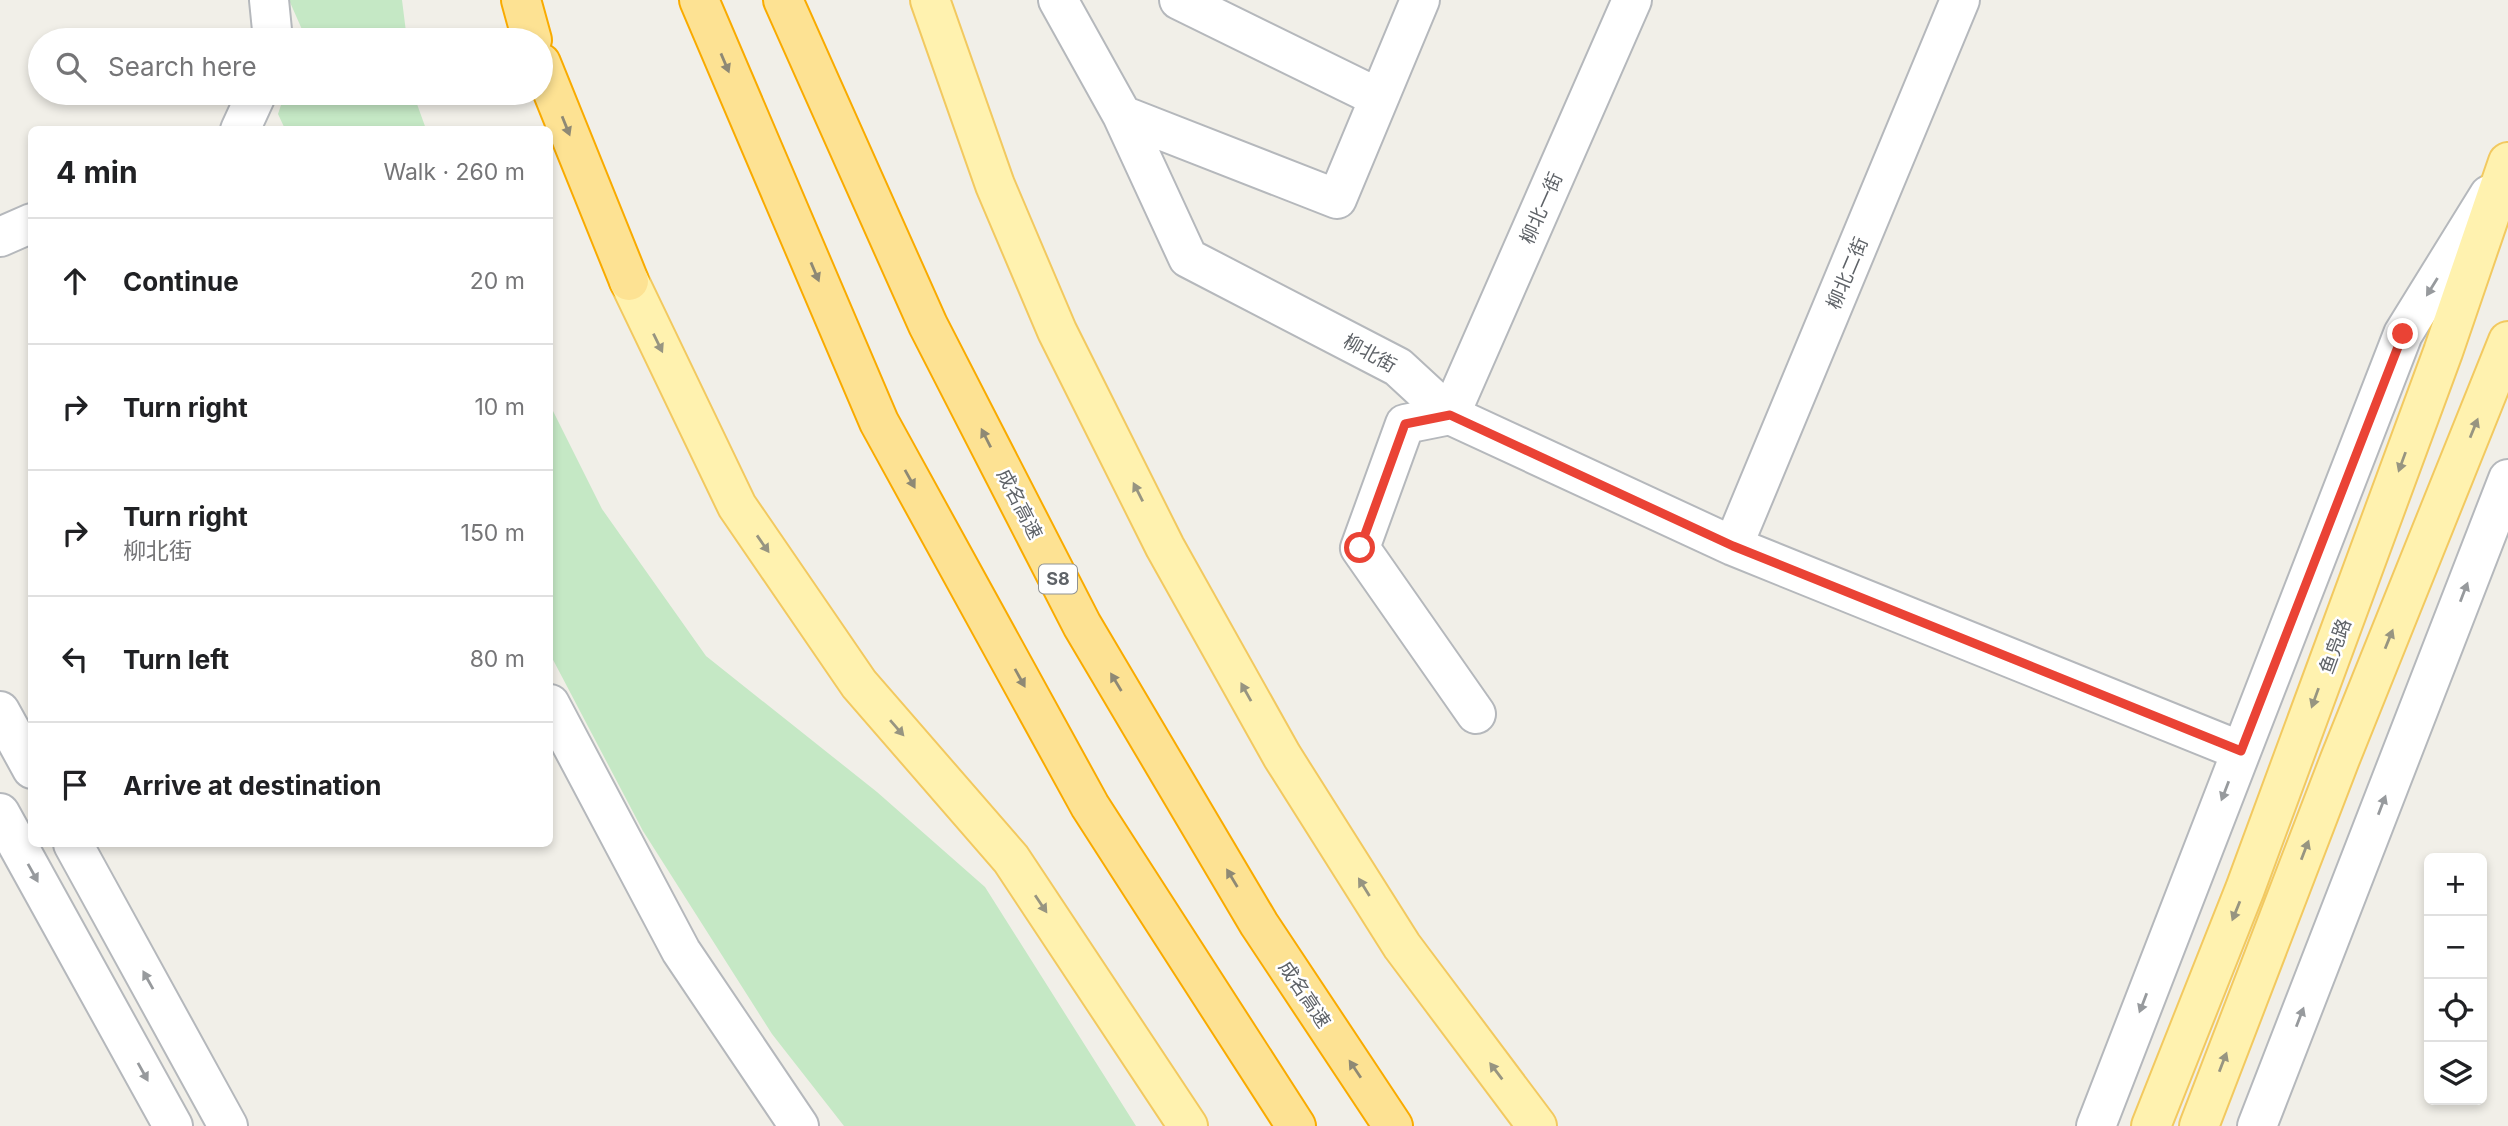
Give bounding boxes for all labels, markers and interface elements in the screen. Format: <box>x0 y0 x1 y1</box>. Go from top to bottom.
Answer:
search box <box>28 28 553 105</box>
icon: search <box>52 48 90 86</box>
text: Search here <box>108 51 257 82</box>
one-way arrow <box>719 53 731 73</box>
one-way arrow <box>561 115 572 136</box>
text: 4 min <box>56 154 138 190</box>
text: Walk · 260 m <box>383 158 525 186</box>
street label: 柳北一街 <box>1515 169 1567 248</box>
street label: 柳北二街 <box>1822 234 1873 313</box>
icon: ahead <box>56 262 94 300</box>
one-way arrow <box>809 262 821 282</box>
text: Continue <box>123 266 239 297</box>
text: 20 m <box>470 267 525 295</box>
one-way arrow <box>2425 277 2438 296</box>
route end <box>2387 318 2418 349</box>
street label: 柳北街 <box>1339 330 1400 377</box>
one-way arrow <box>653 333 664 353</box>
icon: right <box>56 388 94 426</box>
text: Turn right <box>123 392 248 423</box>
text: 10 m <box>475 393 525 421</box>
one-way arrow <box>2469 417 2480 438</box>
one-way arrow <box>981 428 992 448</box>
one-way arrow <box>2397 451 2408 472</box>
street label: 成名高速 <box>992 465 1047 543</box>
one-way arrow <box>904 469 916 488</box>
one-way arrow <box>1132 482 1143 502</box>
text: Turn right <box>123 501 248 532</box>
icon: right <box>56 514 94 552</box>
text: 150 m <box>461 519 525 547</box>
route start <box>1344 532 1375 563</box>
one-way arrow <box>756 535 770 553</box>
text: 柳北街 <box>123 537 192 565</box>
road number: S8 <box>1039 564 1077 594</box>
one-way arrow <box>2459 582 2470 603</box>
street label: 鱼凫路 <box>2315 615 2356 677</box>
one-way arrow <box>2383 628 2394 649</box>
icon: left <box>56 640 94 678</box>
text: Turn left <box>123 644 229 675</box>
text: 80 m <box>470 645 525 673</box>
one-way arrow <box>1014 668 1026 688</box>
one-way arrow <box>1110 673 1122 692</box>
one-way arrow <box>1240 682 1252 702</box>
one-way arrow <box>2310 688 2321 709</box>
one-way arrow <box>889 719 904 736</box>
icon: arrive <box>56 766 94 804</box>
text: Arrive at destination <box>123 770 382 801</box>
one-way arrow <box>2220 781 2231 802</box>
one-way arrow <box>2376 794 2387 815</box>
one-way arrow <box>2300 839 2311 860</box>
map controls <box>2424 853 2487 1105</box>
button: + <box>2424 853 2487 916</box>
one-way arrow <box>27 863 39 882</box>
one-way arrow <box>1226 869 1238 888</box>
one-way arrow <box>1358 877 1371 896</box>
one-way arrow <box>1034 894 1047 913</box>
one-way arrow <box>2231 901 2242 922</box>
button: − <box>2424 916 2487 979</box>
street label: 成名高速 <box>1274 956 1335 1032</box>
one-way arrow <box>142 971 154 990</box>
button: locate <box>2424 979 2487 1042</box>
one-way arrow <box>2137 993 2148 1014</box>
one-way arrow <box>2294 1006 2305 1027</box>
button: layers <box>2424 1042 2487 1105</box>
one-way arrow <box>2218 1052 2229 1073</box>
one-way arrow <box>1349 1059 1362 1079</box>
one-way arrow <box>137 1062 149 1082</box>
one-way arrow <box>1489 1063 1504 1081</box>

